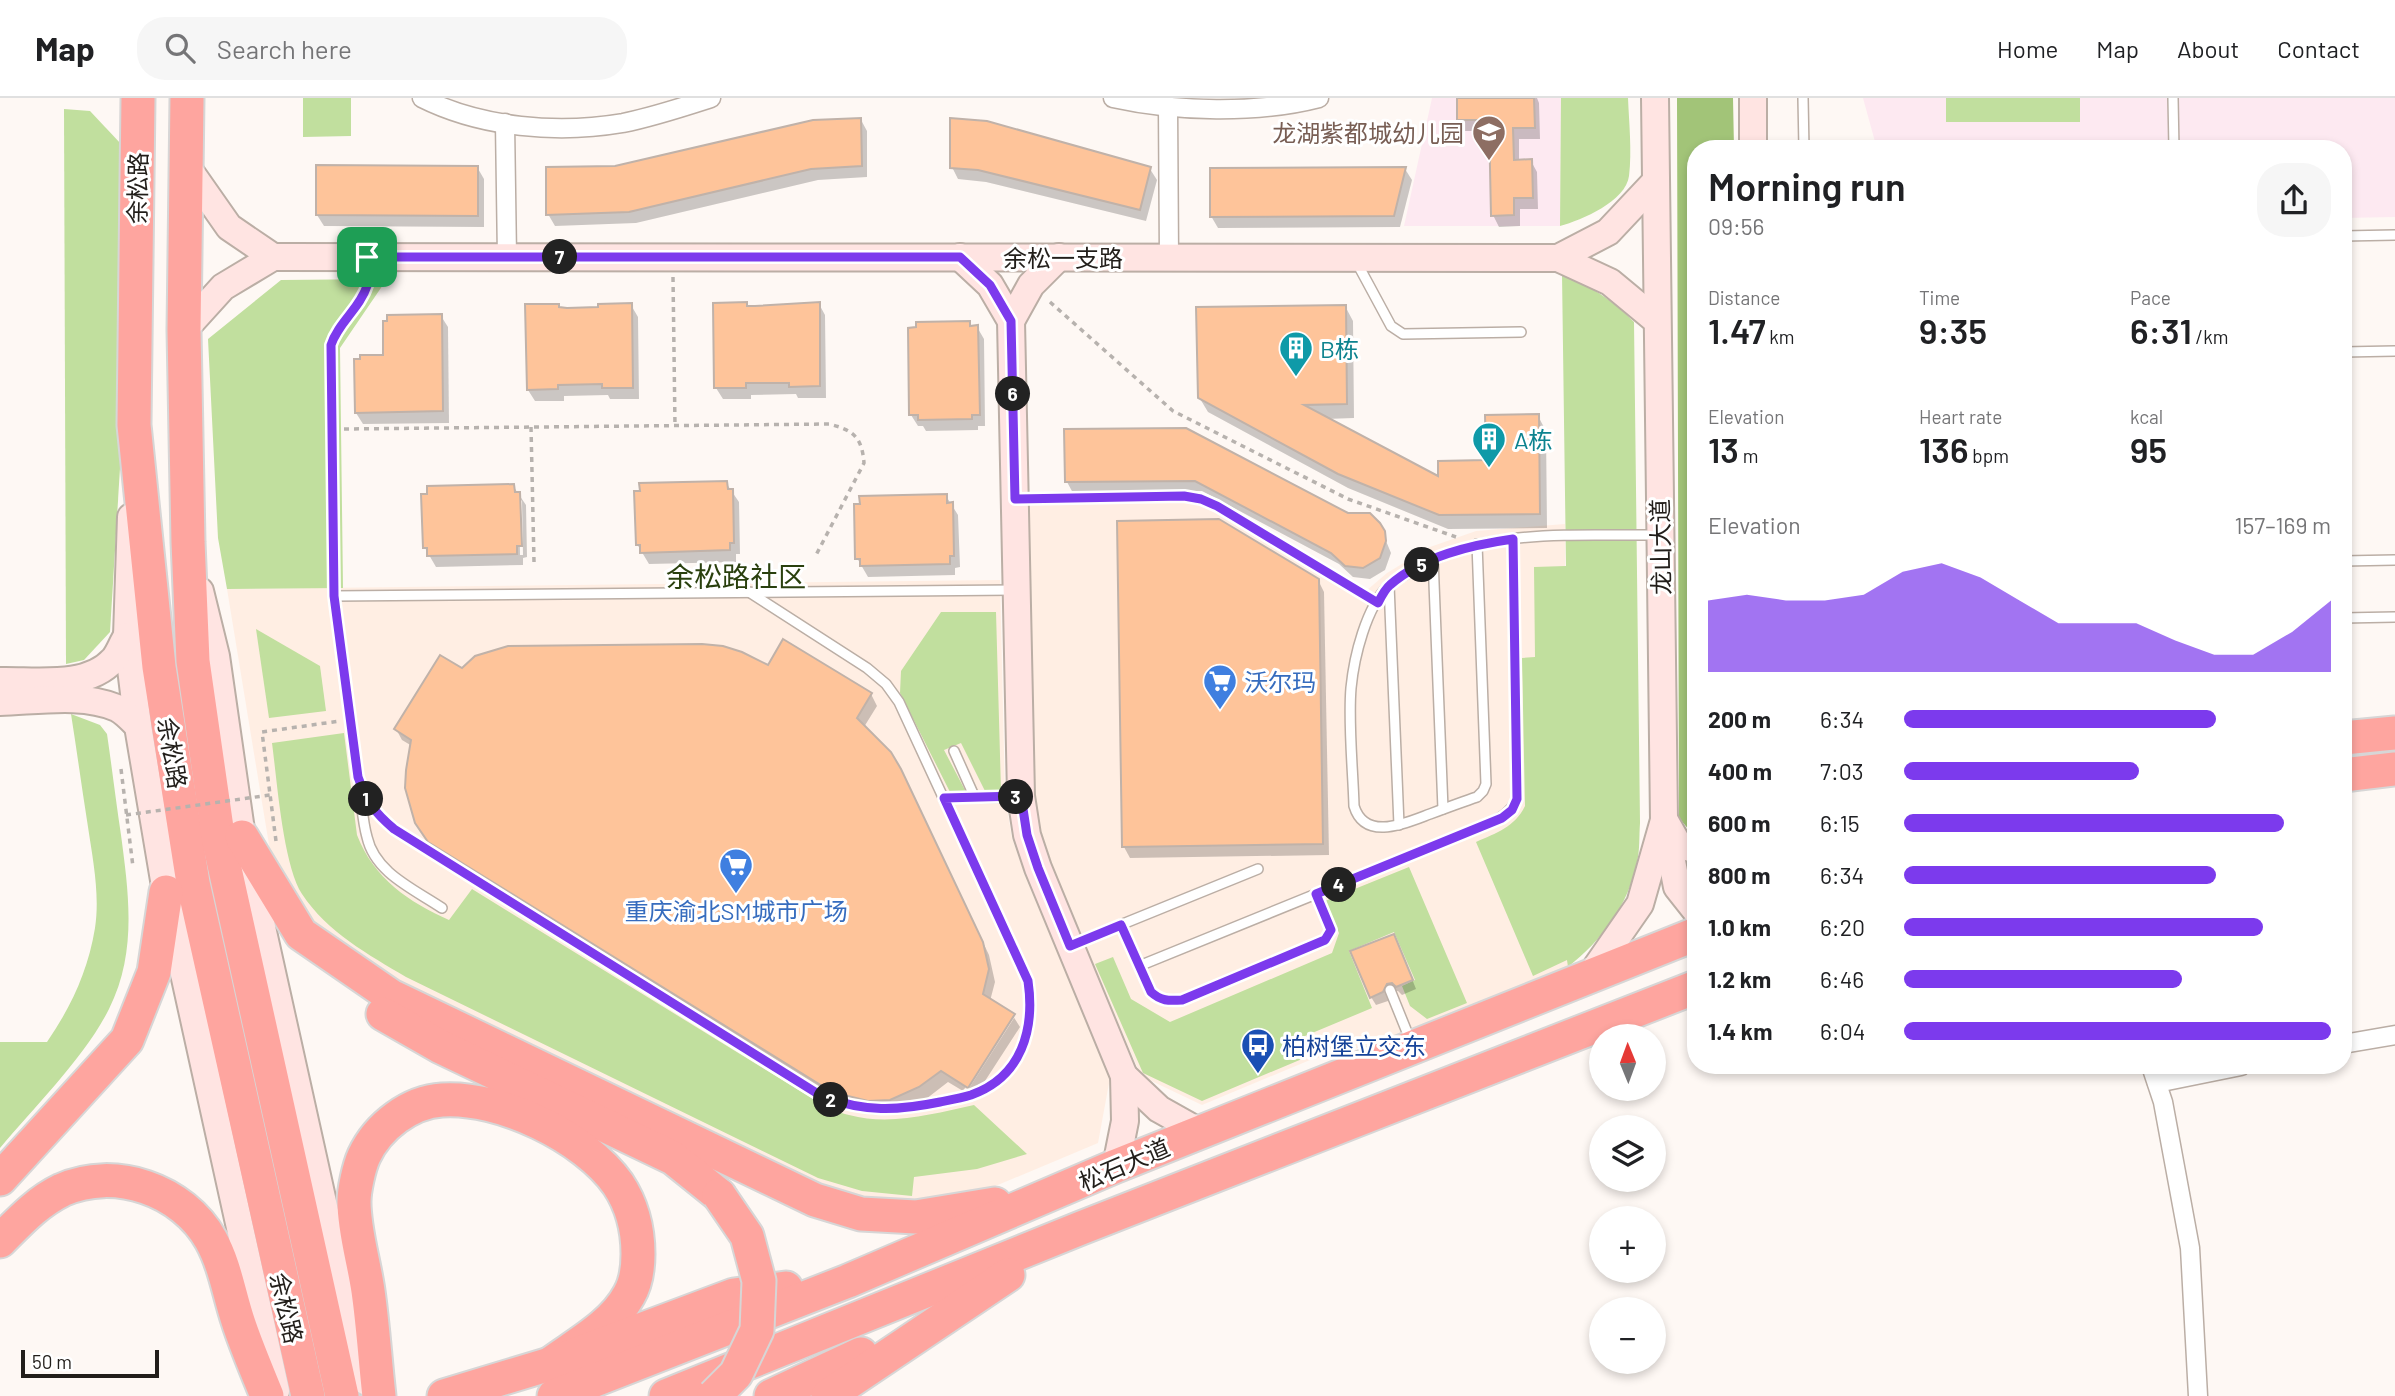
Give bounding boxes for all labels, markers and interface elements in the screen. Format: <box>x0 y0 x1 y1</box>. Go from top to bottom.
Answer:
search box <box>137 17 627 80</box>
text: Map <box>35 28 95 68</box>
icon: search <box>161 29 199 67</box>
text: Search here <box>217 33 352 64</box>
text: Home <box>1997 34 2058 63</box>
text: Map <box>2096 34 2139 63</box>
text: About <box>2177 34 2239 63</box>
text: Contact <box>2277 34 2360 63</box>
school or university icon: 龙湖紫都城幼儿园 <box>1470 113 1508 162</box>
place label: 龙湖紫都城幼儿园 <box>1272 118 1464 147</box>
street label: 余松路 <box>122 152 152 224</box>
text: Morning run <box>1708 163 1906 209</box>
button: share <box>2257 163 2331 237</box>
text: 09:56 <box>1708 212 1764 240</box>
pin <box>337 227 397 287</box>
icon: arrive <box>348 238 386 276</box>
pin: 7 <box>542 240 578 274</box>
street label: 余松一支路 <box>1003 243 1123 272</box>
text: 7 <box>555 245 564 268</box>
text: Distance <box>1708 286 1780 309</box>
text: Time <box>1919 286 1960 309</box>
text: Pace <box>2130 286 2171 309</box>
text: 1.47 <box>1708 309 1765 351</box>
text: 9:35 <box>1919 309 1987 351</box>
text: 6:31 <box>2130 309 2192 351</box>
text: km <box>1765 325 1795 348</box>
text: /km <box>2192 325 2228 348</box>
building icon: B栋 <box>1277 329 1315 378</box>
place label: B栋 <box>1320 334 1359 363</box>
pin: 6 <box>996 376 1030 412</box>
text: 6 <box>1007 382 1018 405</box>
text: Elevation <box>1708 405 1785 428</box>
text: Heart rate <box>1919 405 2002 428</box>
text: kcal <box>2130 405 2163 428</box>
building icon: A栋 <box>1470 420 1508 469</box>
place label: A栋 <box>1514 425 1553 454</box>
text: 13 <box>1708 428 1739 470</box>
text: 136 <box>1919 428 1968 470</box>
text: 95 <box>2130 428 2167 470</box>
text: m <box>1739 444 1758 467</box>
text: bpm <box>1968 444 2009 467</box>
street label: 龙山大道 <box>1645 499 1675 595</box>
text: Elevation <box>1708 511 1801 539</box>
text: 157–169 m <box>2234 511 2331 539</box>
pin: 5 <box>1404 547 1440 582</box>
text: 5 <box>1416 553 1427 576</box>
district label: 余松路社区 <box>666 559 806 593</box>
supermarket icon: 沃尔玛 <box>1201 662 1239 711</box>
place label: 沃尔玛 <box>1244 667 1316 696</box>
text: 200 m <box>1708 705 1771 733</box>
text: 6:34 <box>1820 705 1864 733</box>
street label: 余松路 <box>153 715 193 791</box>
text: 400 m <box>1708 757 1772 785</box>
text: 7:03 <box>1820 757 1864 785</box>
pin: 3 <box>998 780 1034 814</box>
pin: 1 <box>348 782 384 816</box>
text: 3 <box>1010 785 1021 808</box>
text: 1 <box>362 787 369 810</box>
text: 600 m <box>1708 809 1770 837</box>
text: 6:15 <box>1820 809 1860 837</box>
supermarket icon: 重庆渝北SM城市广场 <box>717 846 755 895</box>
text: 800 m <box>1708 861 1770 889</box>
text: 6:34 <box>1820 861 1864 889</box>
pin: 4 <box>1322 868 1356 902</box>
text: 4 <box>1333 873 1344 896</box>
place label: 重庆渝北SM城市广场 <box>624 896 848 925</box>
text: 1.0 km <box>1708 913 1771 941</box>
text: 6:20 <box>1820 913 1865 941</box>
text: 1.2 km <box>1708 965 1771 993</box>
text: 6:46 <box>1820 965 1864 993</box>
text: 1.4 km <box>1708 1017 1772 1045</box>
text: 6:04 <box>1820 1017 1865 1045</box>
north arrow <box>1589 1024 1666 1101</box>
map controls <box>1589 1024 1666 1374</box>
bus stop icon: 柏树堡立交东 <box>1239 1026 1277 1075</box>
place label: 柏树堡立交东 <box>1282 1031 1426 1060</box>
pin: 2 <box>814 1082 848 1118</box>
text: 2 <box>825 1088 836 1111</box>
button: layers <box>1589 1115 1666 1192</box>
street label: 松石大道 <box>1074 1132 1174 1196</box>
button: + <box>1589 1206 1666 1283</box>
street label: 余松路 <box>265 1270 309 1346</box>
button: − <box>1589 1297 1666 1374</box>
scale bar <box>21 1347 159 1379</box>
text: 50 m <box>32 1350 72 1373</box>

